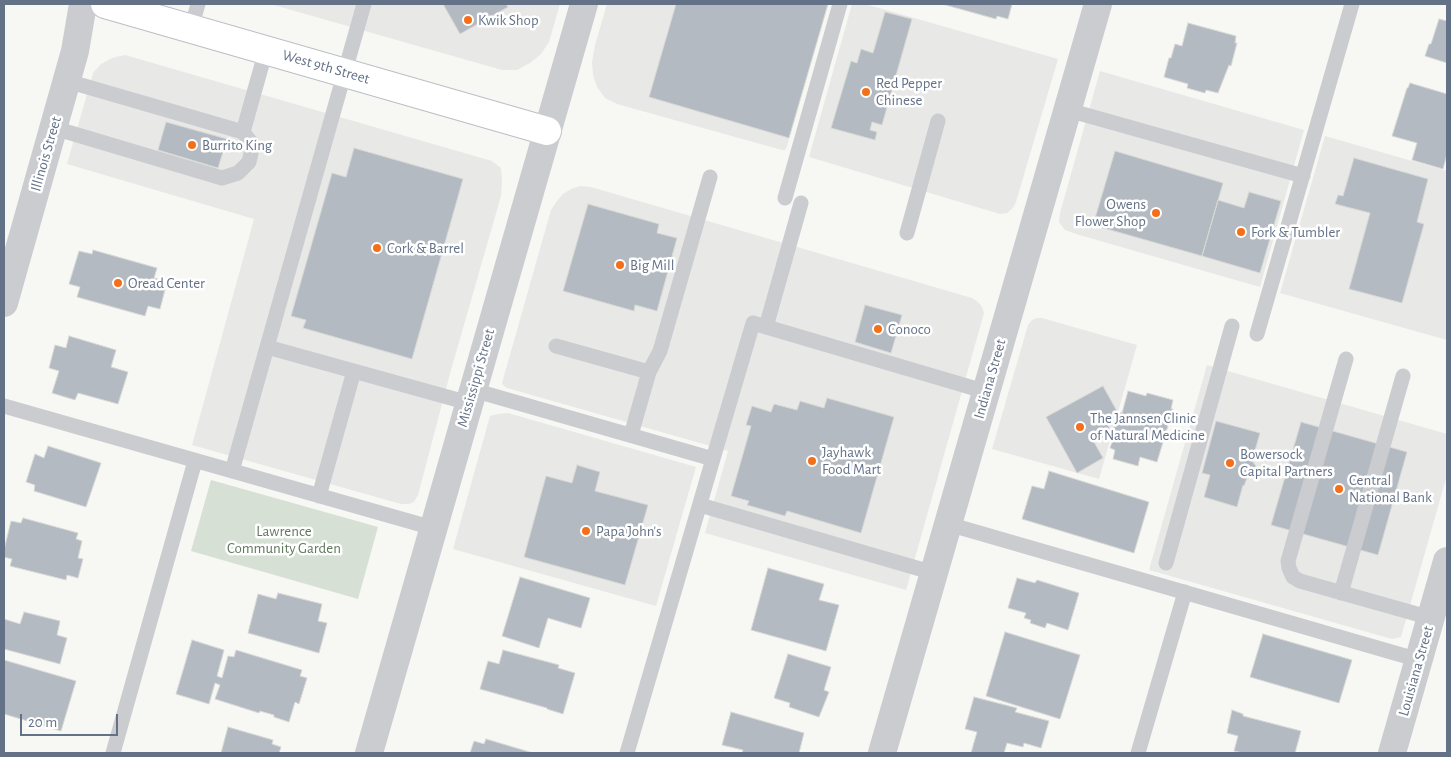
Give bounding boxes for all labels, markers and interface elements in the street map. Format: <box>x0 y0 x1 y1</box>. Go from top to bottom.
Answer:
place label: Kwik Shop <box>478 11 539 29</box>
marker: Kwik Shop <box>462 14 474 26</box>
street label: West 9th Street <box>280 46 372 88</box>
place label: Red Pepper Chinese <box>876 74 942 109</box>
marker: Red Pepper Chinese <box>860 86 872 98</box>
street label: Illinois Street <box>27 114 65 194</box>
place label: Burrito King <box>202 136 272 154</box>
marker: Burrito King <box>186 139 198 151</box>
place label: Owens Flower Shop <box>1075 195 1146 230</box>
marker: Owens Flower Shop <box>1150 207 1162 219</box>
place label: Fork & Tumbler <box>1251 223 1340 241</box>
marker: Fork & Tumbler <box>1235 226 1247 238</box>
place label: Cork & Barrel <box>387 239 464 257</box>
marker: Cork & Barrel <box>371 242 383 254</box>
place label: Big Mill <box>630 256 674 274</box>
marker: Big Mill <box>614 259 626 271</box>
place label: Oread Center <box>128 274 205 292</box>
marker: Oread Center <box>112 277 124 289</box>
place label: Conoco <box>888 320 931 338</box>
marker: Conoco <box>872 323 884 335</box>
street label: Mississippi Street <box>453 327 499 429</box>
street label: Indiana Street <box>970 337 1010 421</box>
place label: The Jannsen Clinic of Natural Medicine <box>1090 409 1205 444</box>
marker: The Jannsen Clinic of Natural Medicine <box>1074 421 1086 433</box>
place label: Jayhawk Food Mart <box>822 443 881 478</box>
place label: Bowersock Capital Partners <box>1240 445 1333 480</box>
marker: Jayhawk Food Mart <box>806 455 818 467</box>
marker: Bowersock Capital Partners <box>1224 457 1236 469</box>
place label: Central National Bank <box>1349 471 1432 506</box>
marker: Central National Bank <box>1333 483 1345 495</box>
park label: Lawrence Community Garden <box>227 522 341 557</box>
place label: Papa John's <box>596 522 662 540</box>
marker: Papa John's <box>580 525 592 537</box>
street label: Louisiana Street <box>1395 624 1437 718</box>
scale bar <box>22 704 120 736</box>
text: 20 m <box>28 715 57 730</box>

